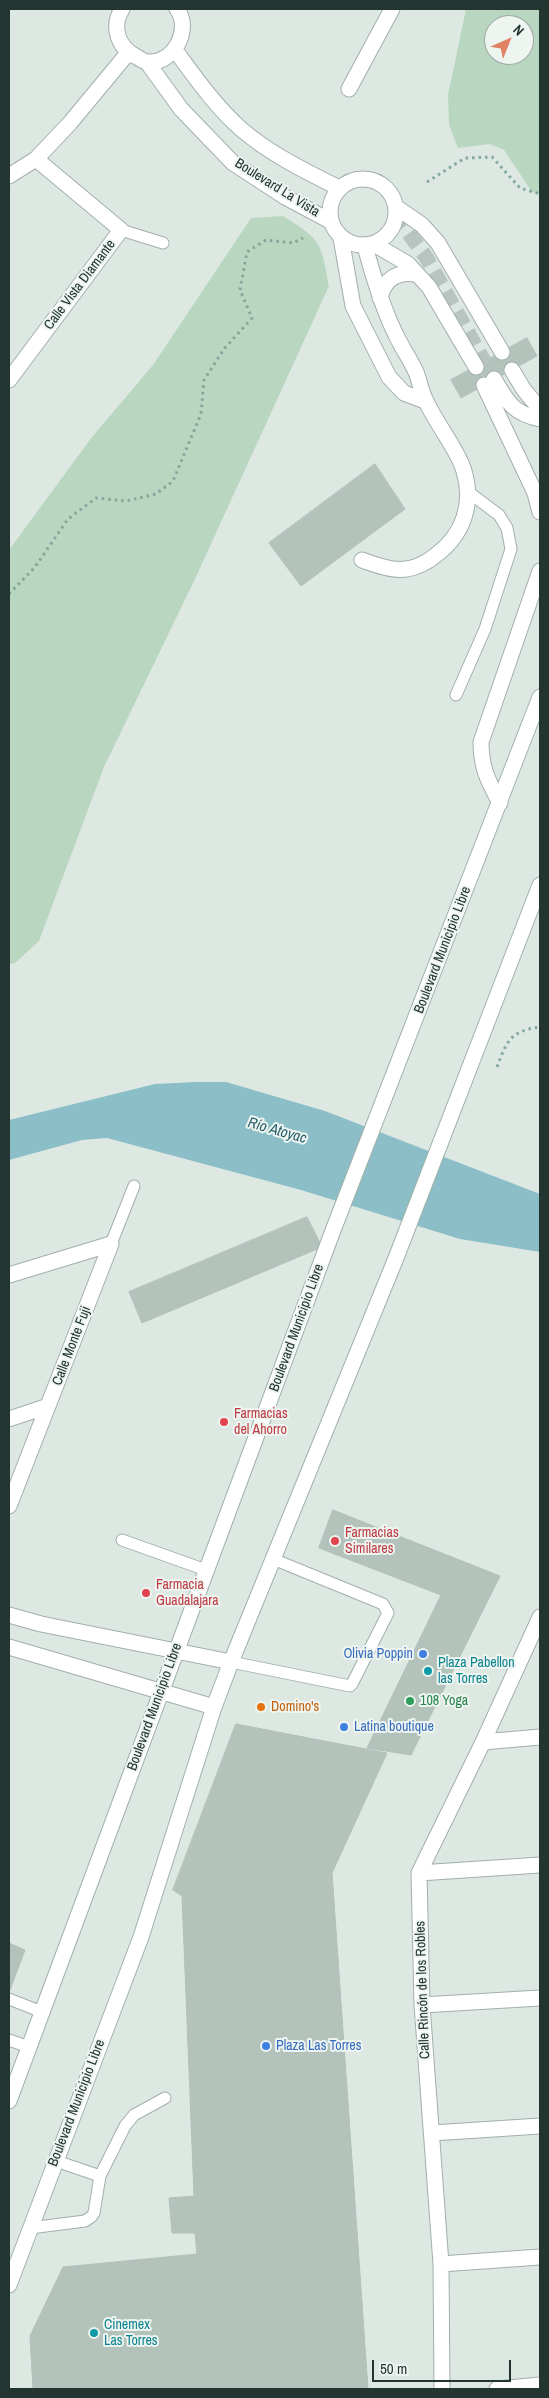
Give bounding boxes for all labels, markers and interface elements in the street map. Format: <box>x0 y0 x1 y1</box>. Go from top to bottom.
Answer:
north arrow <box>484 15 534 65</box>
text: N <box>509 21 528 39</box>
street label: Boulevard La Vista <box>231 155 323 221</box>
street label: Calle Vista Diamante <box>41 237 119 333</box>
street label: Boulevard Municipio Libre <box>411 884 475 1016</box>
water label: Río Atoyac <box>246 1114 308 1148</box>
street label: Boulevard Municipio Libre <box>266 1262 328 1394</box>
street label: Calle Monte Fuji <box>49 1304 95 1388</box>
place label: Farmacias del Ahorro <box>234 1406 288 1438</box>
marker: Farmacias del Ahorro <box>218 1416 230 1428</box>
place label: Farmacias Similares <box>345 1525 399 1558</box>
marker: Farmacias Similares <box>329 1535 341 1547</box>
place label: Farmacia Guadalajara <box>156 1577 219 1610</box>
marker: Farmacia Guadalajara <box>140 1587 152 1599</box>
street label: Boulevard Municipio Libre <box>124 1641 186 1773</box>
place label: Olivia Poppin <box>343 1646 413 1662</box>
marker: Olivia Poppin <box>417 1648 429 1660</box>
place label: Plaza Pabellon las Torres <box>438 1655 515 1688</box>
marker: Plaza Pabellon las Torres <box>422 1665 434 1677</box>
place label: 108 Yoga <box>420 1693 468 1709</box>
marker: 108 Yoga <box>404 1695 416 1707</box>
place label: Domino's <box>271 1699 319 1715</box>
marker: Domino's <box>255 1701 267 1713</box>
place label: Latina boutique <box>354 1719 434 1735</box>
marker: Latina boutique <box>338 1721 350 1733</box>
street label: Calle Rincón de los Robles <box>412 1921 434 2059</box>
street label: Boulevard Municipio Libre <box>45 2037 109 2169</box>
place label: Plaza Las Torres <box>276 2038 361 2054</box>
marker: Plaza Las Torres <box>260 2040 272 2052</box>
place label: Cinemex Las Torres <box>104 2317 158 2350</box>
marker: Cinemex Las Torres <box>88 2327 100 2339</box>
scale bar <box>374 2350 513 2382</box>
text: 50 m <box>380 2358 407 2379</box>

